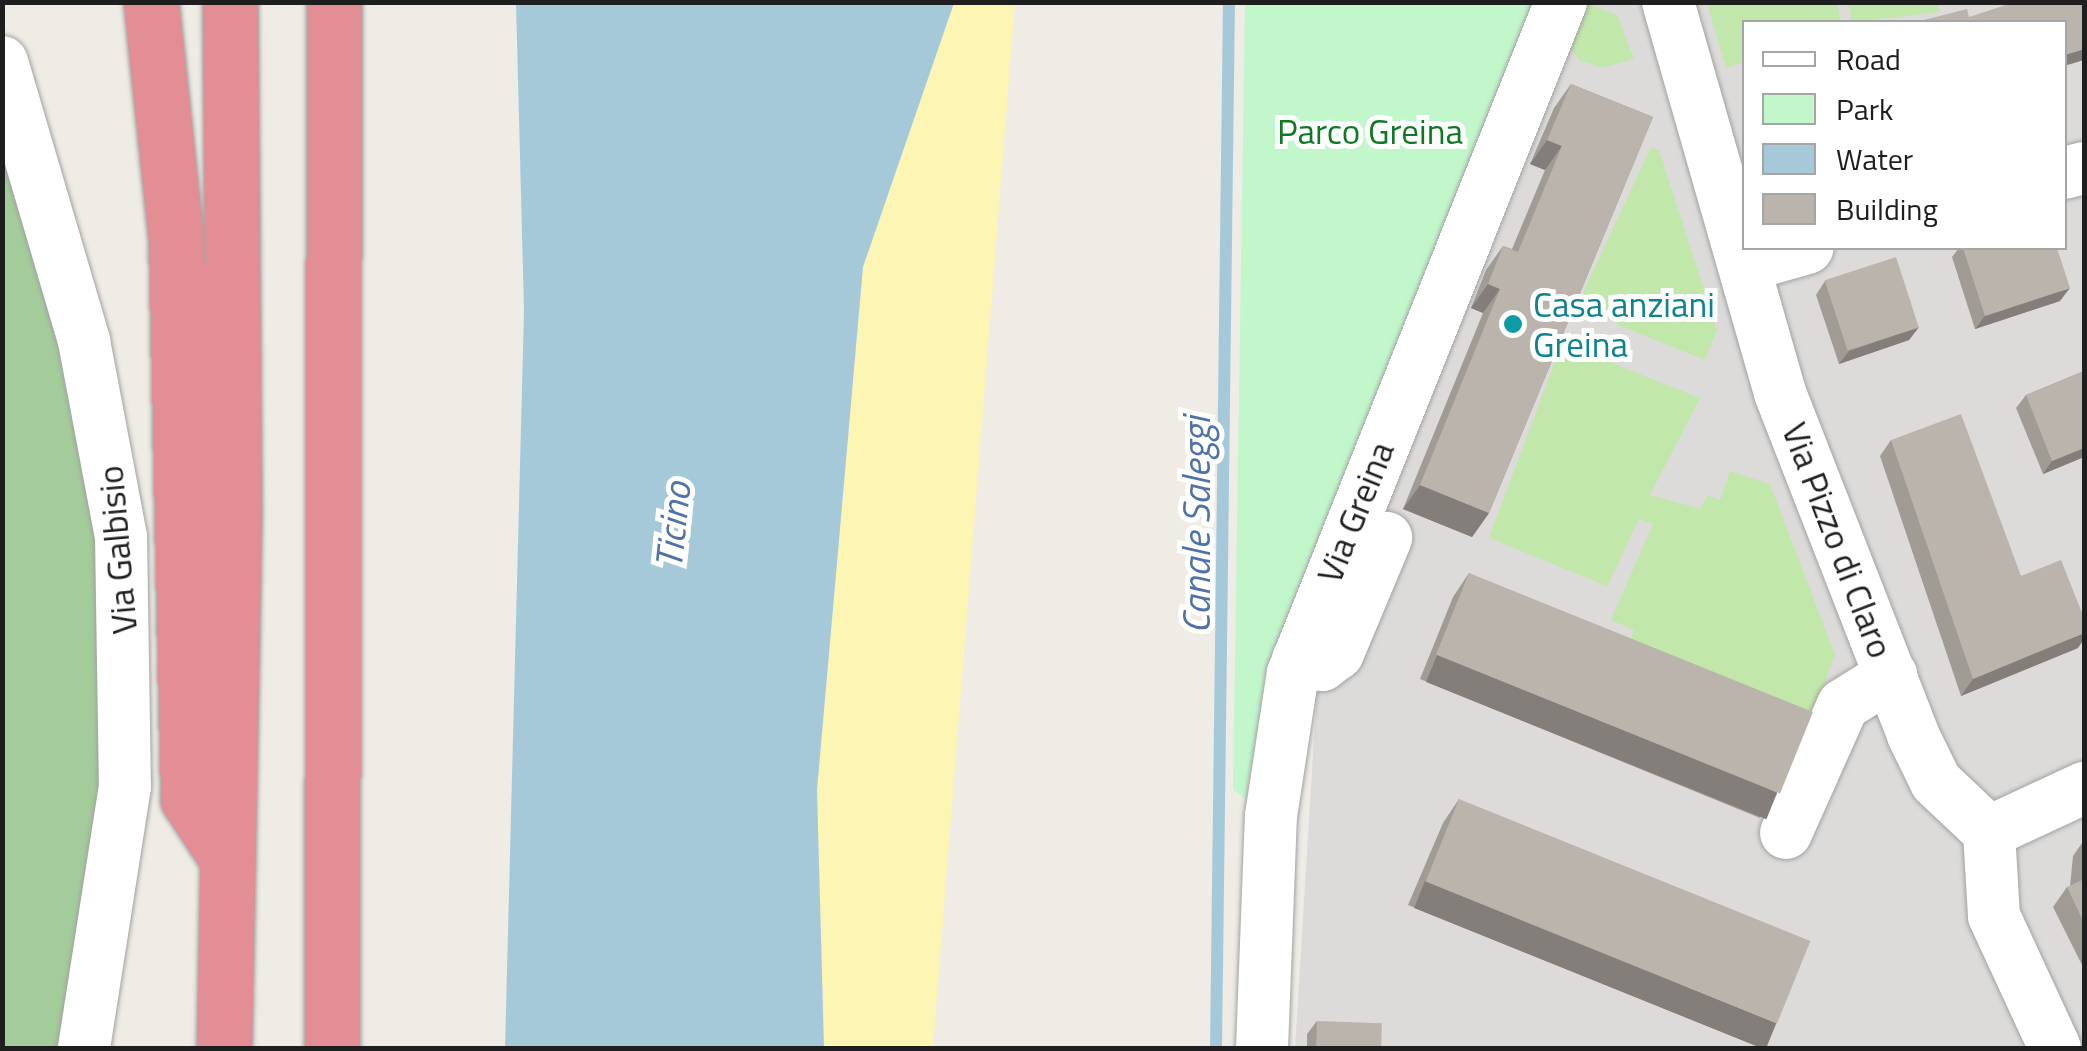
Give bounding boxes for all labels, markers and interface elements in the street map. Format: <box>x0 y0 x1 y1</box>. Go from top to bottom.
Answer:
legend <box>1742 20 2067 250</box>
text: Road <box>1836 36 1901 82</box>
text: Park <box>1836 86 1893 132</box>
park label: Parco Greina <box>1277 110 1463 152</box>
text: Water <box>1836 136 1913 182</box>
text: Building <box>1836 186 1938 232</box>
place label: Casa anziani Greina <box>1533 283 1715 365</box>
marker: Casa anziani Greina <box>1502 313 1524 335</box>
water label: Canale Saleggi <box>1174 417 1220 633</box>
street label: Via Pizzo di Claro <box>1774 417 1902 663</box>
street label: Via Greina <box>1308 435 1402 589</box>
street label: Via Galbisio <box>89 464 145 636</box>
water label: Ticino <box>646 480 700 570</box>

